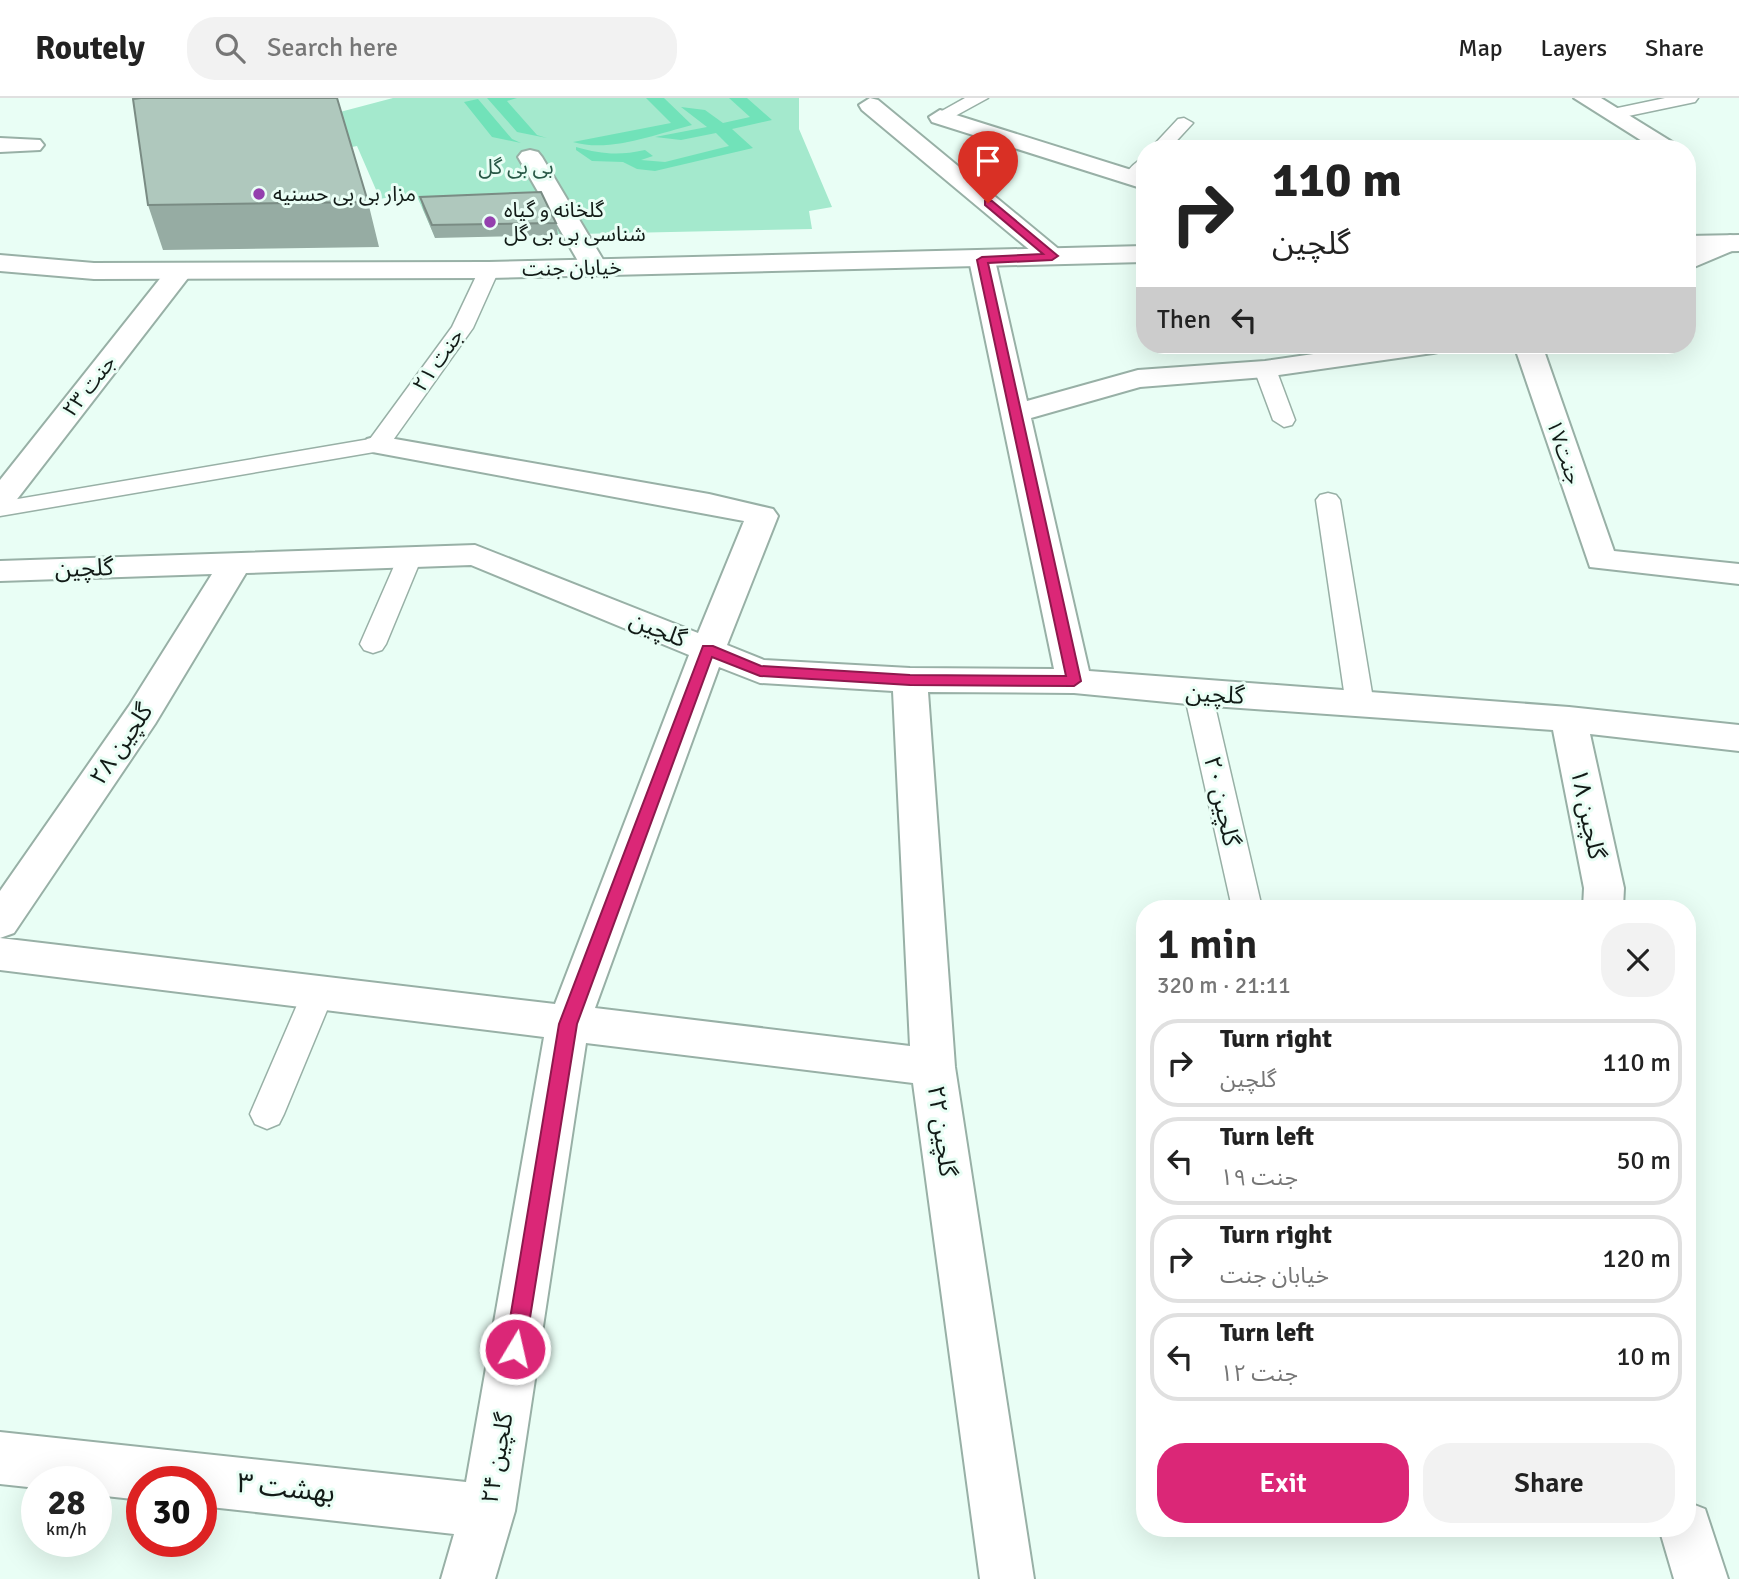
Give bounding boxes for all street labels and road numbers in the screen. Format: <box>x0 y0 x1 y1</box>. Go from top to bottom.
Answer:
street label: خیابان جنت <box>522 254 622 282</box>
street label: جنت ۲۱ <box>407 323 469 397</box>
street label: جنت ۲۳ <box>57 350 121 422</box>
street label: جنت۱۷ <box>1541 416 1587 488</box>
street label: گلچین <box>54 552 115 584</box>
street label: گلچین <box>625 604 692 654</box>
street label: گلچین <box>1185 677 1247 711</box>
street label: گلچین ۲۸ <box>83 697 160 790</box>
street label: گلچین ۲۰ <box>1197 753 1247 850</box>
street label: گلچین ۱۸ <box>1564 766 1612 863</box>
street label: گلچین ۲۲ <box>921 1084 963 1180</box>
street label: گلچین ۲۴ <box>474 1409 520 1506</box>
street label: بهشت ۳ <box>235 1466 337 1510</box>

